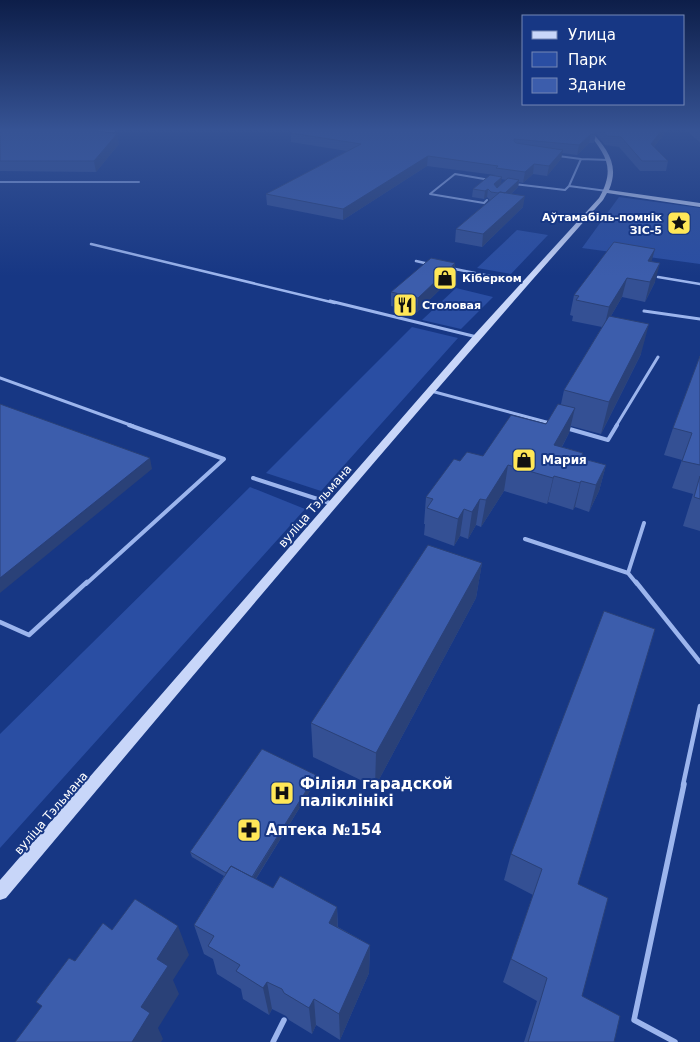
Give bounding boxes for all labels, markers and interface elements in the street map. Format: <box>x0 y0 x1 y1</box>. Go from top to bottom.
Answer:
legend <box>522 15 685 105</box>
text: Улица <box>568 26 616 44</box>
text: Парк <box>568 51 607 69</box>
text: Здание <box>568 76 626 94</box>
place icon: Аўтамабіль-помнік ЗІС-5 <box>666 210 692 236</box>
place label: Аўтамабіль-помнік ЗІС-5 <box>542 211 663 237</box>
shop icon: Кіберком <box>432 265 458 291</box>
place label: Кіберком <box>462 272 522 285</box>
restaurant icon: Столовая <box>392 292 418 318</box>
place label: Столовая <box>422 299 481 312</box>
shop icon: Мария <box>511 447 537 473</box>
place label: Мария <box>542 453 587 467</box>
street label: вуліца Тэльмана <box>275 462 355 550</box>
street label: вуліца Тэльмана <box>11 769 91 857</box>
place label: Філіял гарадской паліклінікі <box>300 775 453 810</box>
hospital icon: Філіял гарадской паліклінікі <box>269 780 295 806</box>
pharmacy icon: Аптека №154 <box>236 817 262 843</box>
place label: Аптека №154 <box>266 821 382 839</box>

